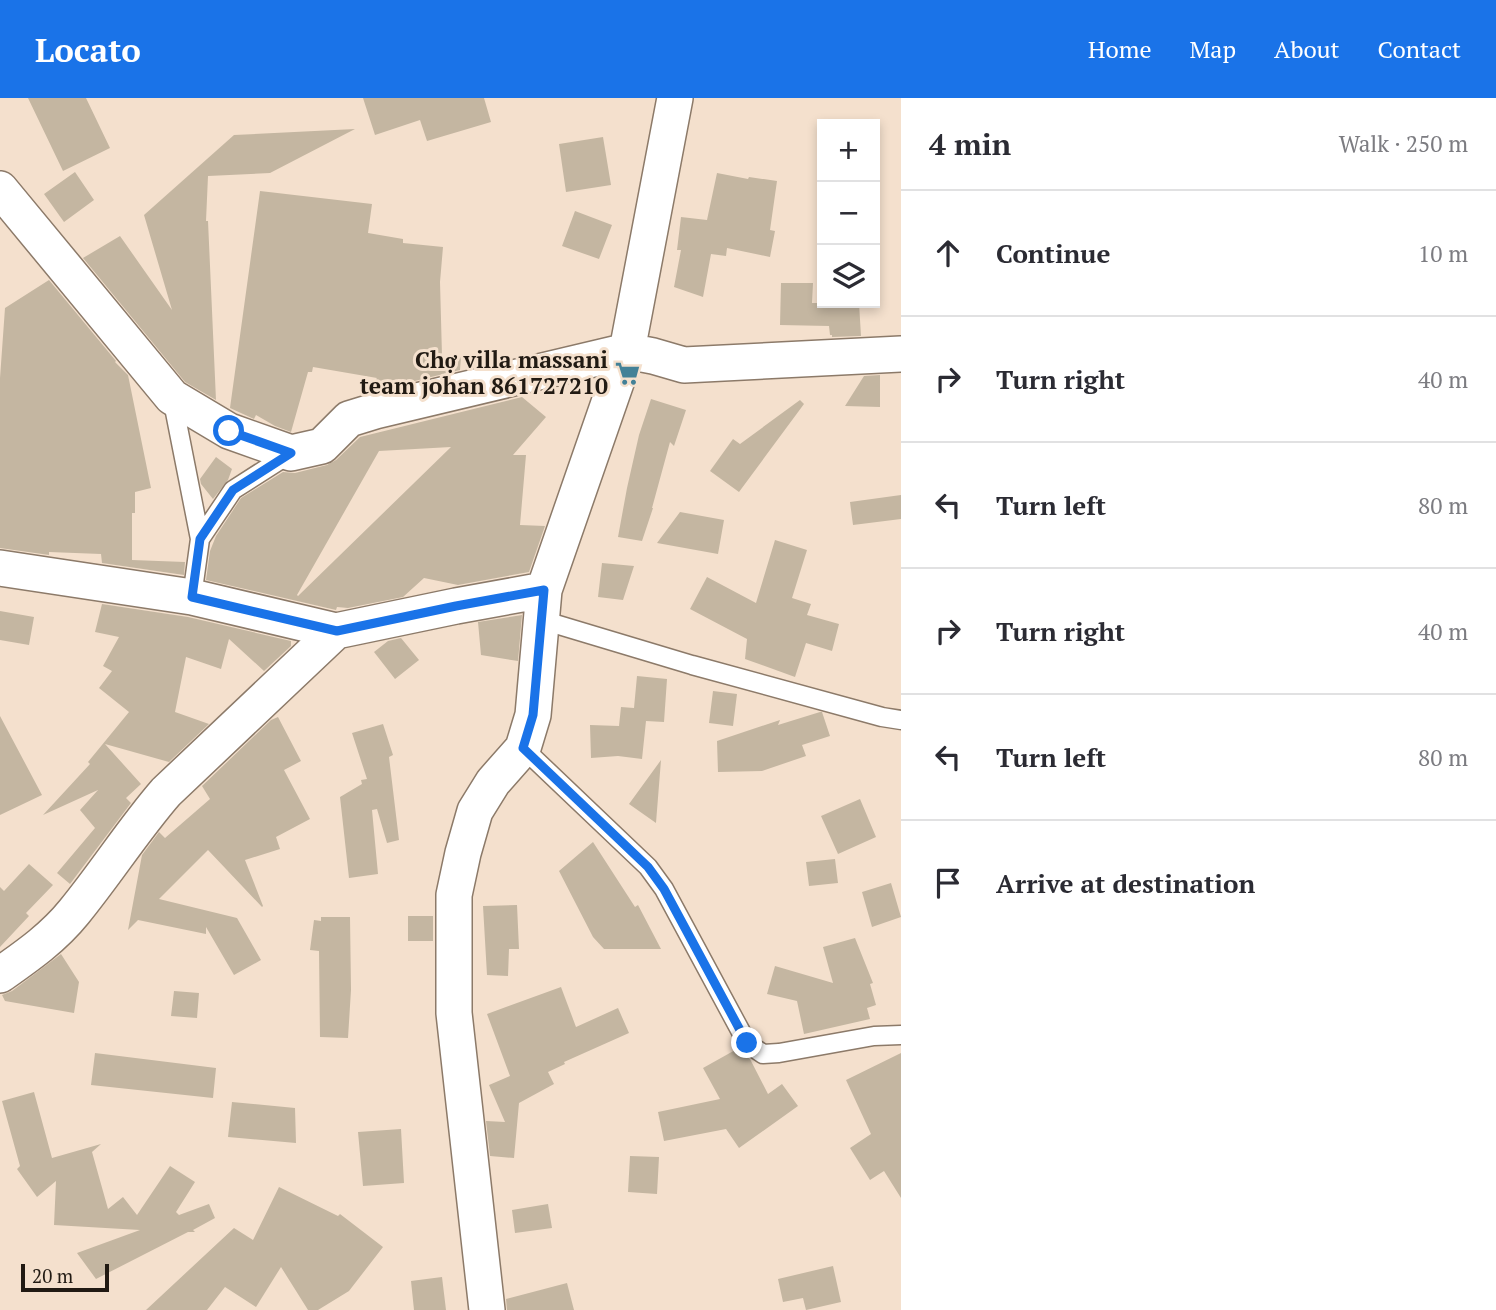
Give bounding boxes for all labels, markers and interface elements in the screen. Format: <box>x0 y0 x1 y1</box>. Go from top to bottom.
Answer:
text: Locato <box>35 28 141 71</box>
text: Home <box>1088 33 1152 65</box>
text: Map <box>1190 33 1236 65</box>
text: About <box>1274 33 1340 65</box>
text: Contact <box>1378 33 1461 65</box>
map controls <box>817 119 880 308</box>
button: + <box>817 119 880 182</box>
text: 4 min <box>929 124 1011 164</box>
text: Walk · 250 m <box>1339 128 1468 159</box>
button: − <box>817 182 880 245</box>
icon: ahead <box>929 234 967 272</box>
text: Continue <box>996 236 1110 270</box>
text: 10 m <box>1418 238 1468 269</box>
button: layers <box>817 245 880 308</box>
place label: Chợ villa massani team johan 861727210 <box>360 344 608 401</box>
supermarket icon: Chợ villa massani team johan 861727210 <box>614 359 642 387</box>
icon: right <box>929 360 967 398</box>
text: Turn right <box>996 362 1125 396</box>
text: 40 m <box>1418 364 1468 395</box>
route start <box>213 415 244 446</box>
icon: left <box>929 486 967 524</box>
text: Turn left <box>996 488 1106 522</box>
text: 80 m <box>1418 490 1468 521</box>
icon: right <box>929 612 967 650</box>
text: Turn right <box>996 614 1125 648</box>
text: 40 m <box>1418 616 1468 647</box>
icon: left <box>929 738 967 776</box>
text: Turn left <box>996 740 1106 774</box>
text: 80 m <box>1418 742 1468 773</box>
icon: arrive <box>929 864 967 902</box>
text: Arrive at destination <box>996 866 1255 900</box>
route end <box>731 1027 762 1058</box>
scale bar <box>21 1261 108 1293</box>
text: 20 m <box>32 1263 73 1288</box>

